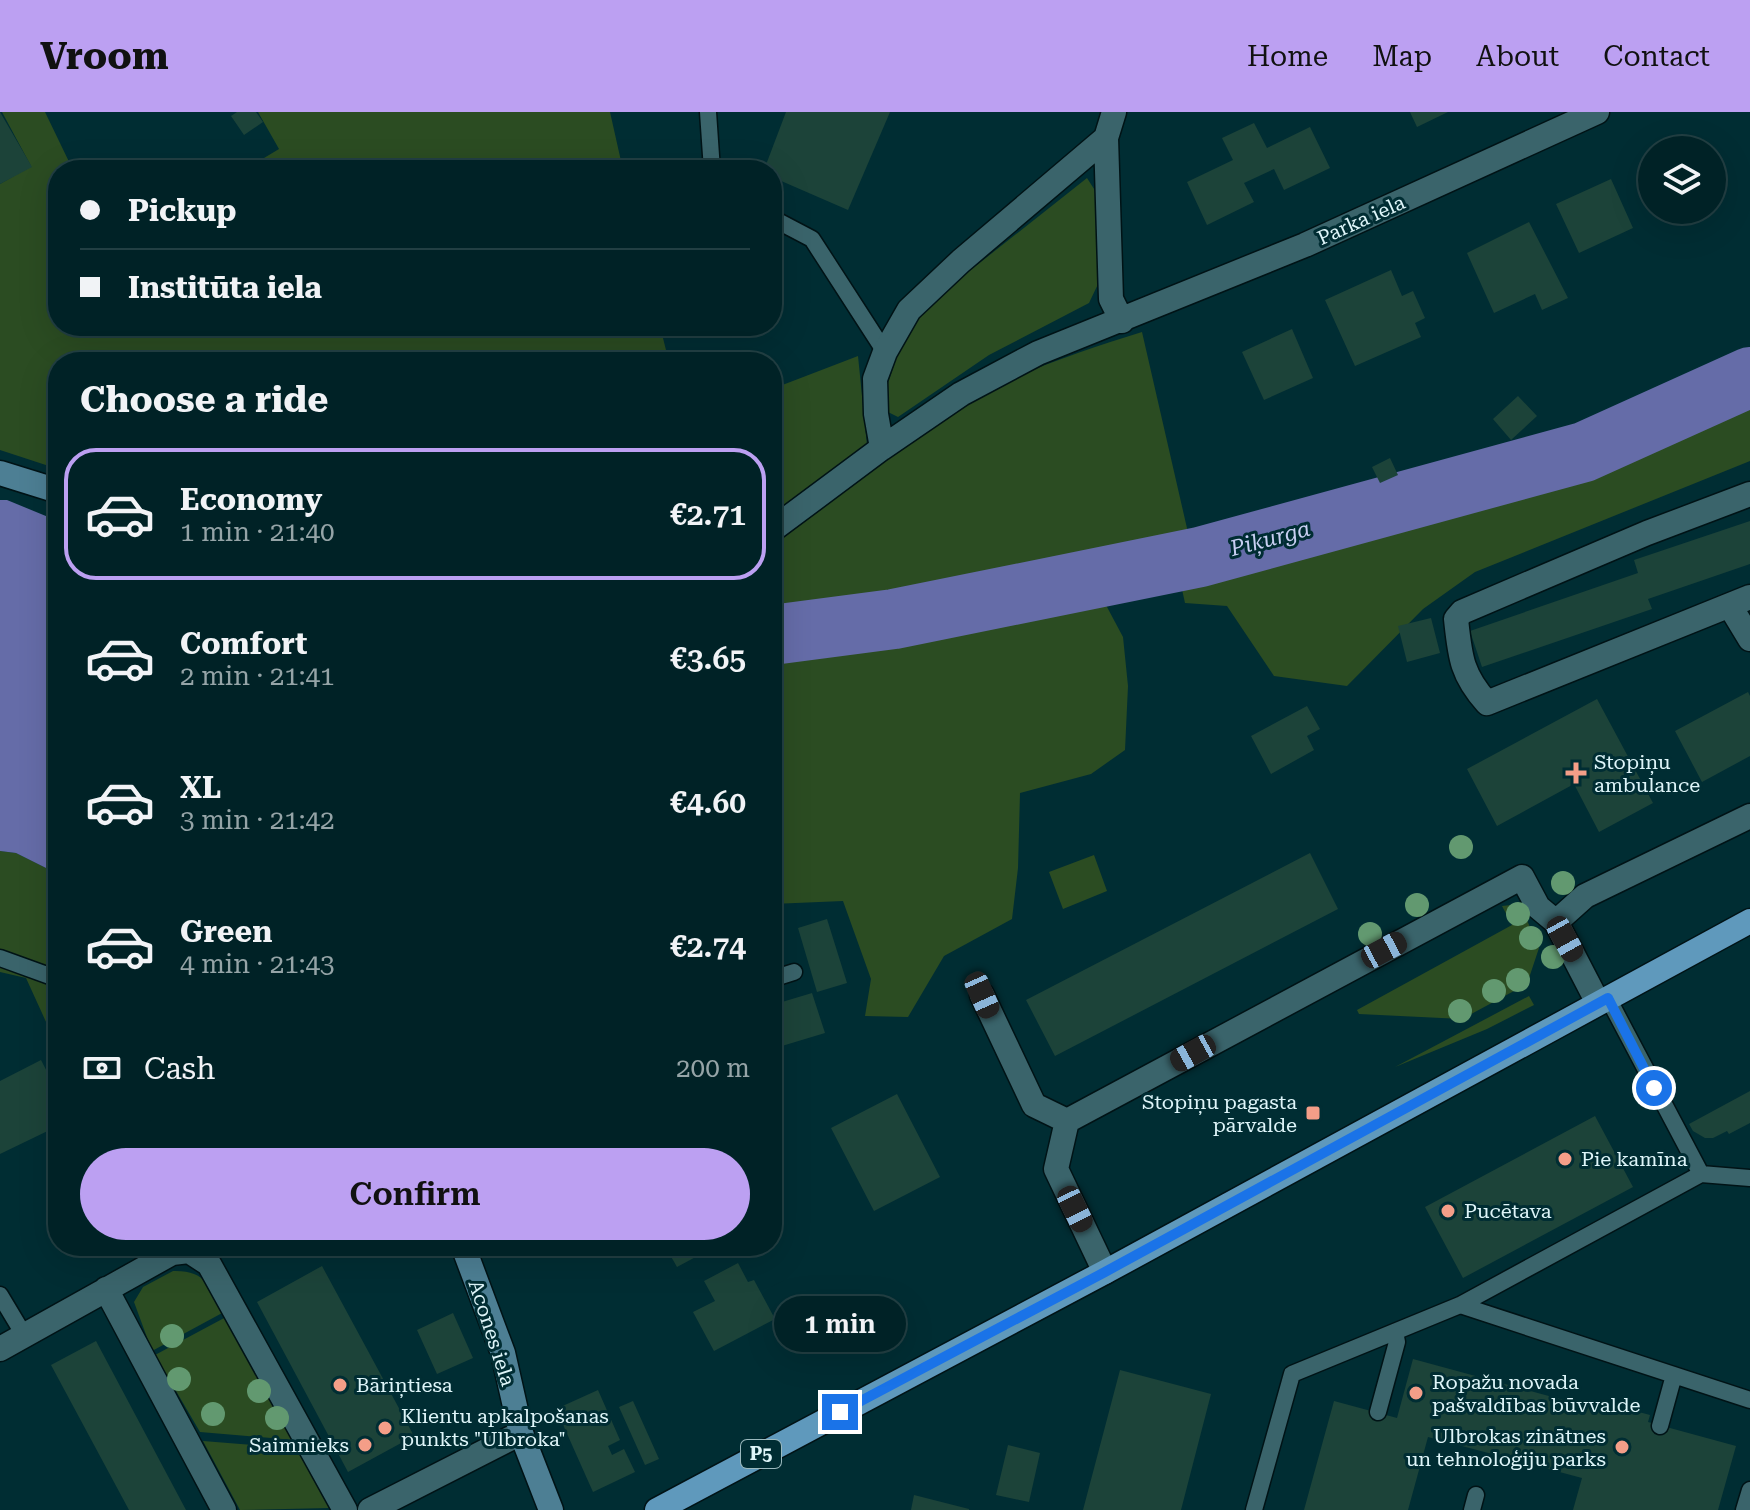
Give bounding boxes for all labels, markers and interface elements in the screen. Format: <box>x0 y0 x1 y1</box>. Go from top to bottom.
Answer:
text: Vroom <box>40 34 169 78</box>
text: Home <box>1247 40 1328 73</box>
text: Map <box>1372 40 1432 73</box>
text: About <box>1476 40 1559 73</box>
text: Contact <box>1603 40 1710 73</box>
map controls <box>1638 136 1726 224</box>
button: layers <box>1638 136 1726 224</box>
street label: Parka iela <box>1313 190 1409 250</box>
text: Pickup <box>128 193 236 228</box>
text: Institūta iela <box>128 270 322 305</box>
text: Choose a ride <box>80 379 328 421</box>
icon: car <box>84 478 156 550</box>
text: Economy <box>180 482 322 517</box>
text: €2.71 <box>670 497 746 532</box>
water label: Piķurga <box>1226 516 1313 563</box>
text: 1 min · 21:40 <box>180 517 335 547</box>
icon: car <box>84 622 156 694</box>
text: Comfort <box>180 626 307 661</box>
text: €3.65 <box>670 641 746 676</box>
text: 2 min · 21:41 <box>180 661 335 691</box>
place label: Stopiņu ambulance <box>1594 750 1700 797</box>
marker: Stopiņu ambulance <box>1565 762 1587 784</box>
icon: car <box>84 766 156 838</box>
text: XL <box>180 770 221 805</box>
text: €4.60 <box>670 785 746 820</box>
text: 3 min · 21:42 <box>180 805 335 835</box>
icon: car <box>84 910 156 982</box>
car <box>1543 912 1587 966</box>
text: Green <box>180 914 272 949</box>
car <box>1357 928 1411 972</box>
text: €2.74 <box>670 929 746 964</box>
text: 4 min · 21:43 <box>180 949 335 979</box>
car <box>961 968 1003 1022</box>
car <box>1166 1031 1220 1075</box>
icon: cash <box>80 1046 124 1090</box>
text: Cash <box>144 1051 215 1086</box>
text: 200 m <box>676 1053 750 1083</box>
route start <box>1636 1070 1672 1106</box>
place label: Stopiņu pagasta pārvalde <box>1142 1090 1297 1137</box>
marker: Stopiņu pagasta pārvalde <box>1304 1104 1322 1122</box>
place label: Pie kamīna <box>1581 1147 1688 1171</box>
button: Confirm <box>80 1148 750 1240</box>
marker: Pie kamīna <box>1556 1150 1574 1168</box>
car <box>1054 1182 1096 1236</box>
place label: Pucētava <box>1464 1199 1552 1223</box>
marker: Pucētava <box>1439 1202 1457 1220</box>
street label: Acones iela <box>464 1277 520 1389</box>
callout: 1 min <box>774 1296 906 1352</box>
text: 1 min <box>804 1309 876 1339</box>
place label: Ropažu novada pašvaldības būvvalde <box>1432 1370 1641 1417</box>
place label: Bāriņtiesa <box>356 1373 453 1399</box>
marker: Bāriņtiesa <box>331 1376 349 1394</box>
marker: Ropažu novada pašvaldības būvvalde <box>1407 1384 1425 1402</box>
route end <box>822 1394 858 1430</box>
place label: Klientu apkalpošanas punkts "Ulbroka" <box>401 1404 609 1451</box>
marker: Klientu apkalpošanas punkts "Ulbroka" <box>376 1419 394 1437</box>
place label: Ulbrokas zinātnes un tehnoloģiju parks <box>1406 1424 1606 1471</box>
place label: Saimnieks <box>249 1433 349 1457</box>
marker: Saimnieks <box>356 1436 374 1454</box>
marker: Ulbrokas zinātnes un tehnoloģiju parks <box>1613 1438 1631 1456</box>
road number: P5 <box>741 1440 781 1468</box>

